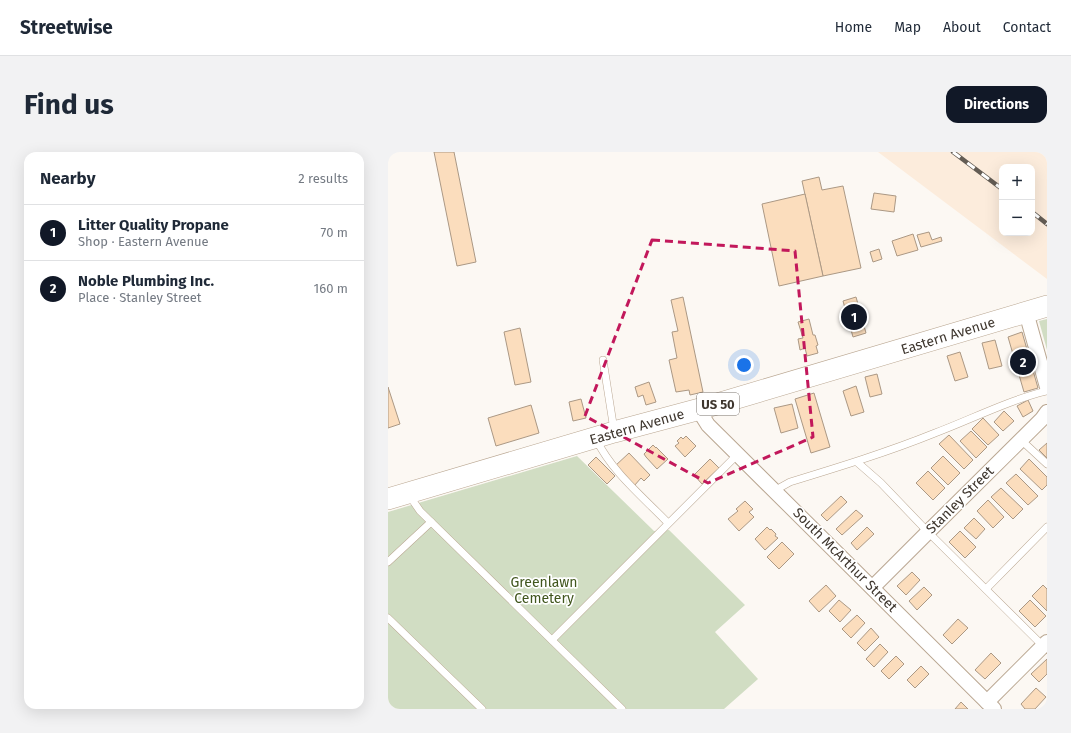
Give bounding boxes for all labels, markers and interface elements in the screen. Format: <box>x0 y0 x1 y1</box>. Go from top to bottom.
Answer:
text: Streetwise <box>20 16 113 39</box>
text: Home <box>835 19 872 36</box>
text: Map <box>894 19 921 36</box>
text: About <box>943 19 981 36</box>
text: Contact <box>1003 19 1051 36</box>
button: Directions <box>946 86 1047 123</box>
text: Find us <box>24 88 114 121</box>
map controls <box>999 164 1035 236</box>
button: + <box>999 164 1035 200</box>
text: Nearby <box>40 168 95 189</box>
text: 2 results <box>298 171 348 186</box>
button: − <box>999 200 1035 236</box>
text: Litter Quality Propane <box>78 216 229 234</box>
text: 1 <box>50 225 56 240</box>
text: 70 m <box>321 225 348 240</box>
text: Shop · Eastern Avenue <box>78 234 209 249</box>
text: Noble Plumbing Inc. <box>78 272 214 290</box>
text: 2 <box>50 281 56 296</box>
text: 160 m <box>314 281 348 296</box>
text: Place · Stanley Street <box>78 290 202 305</box>
pin: 1 <box>841 302 867 332</box>
street label: Eastern Avenue <box>899 314 997 358</box>
pin: 2 <box>1010 347 1036 377</box>
your location <box>734 355 754 375</box>
road number: US 50 <box>697 393 739 415</box>
street label: Eastern Avenue <box>588 405 686 449</box>
street label: Stanley Street <box>923 462 998 537</box>
street label: South McArthur Street <box>789 504 901 616</box>
park label: Greenlawn Cemetery <box>510 574 578 607</box>

